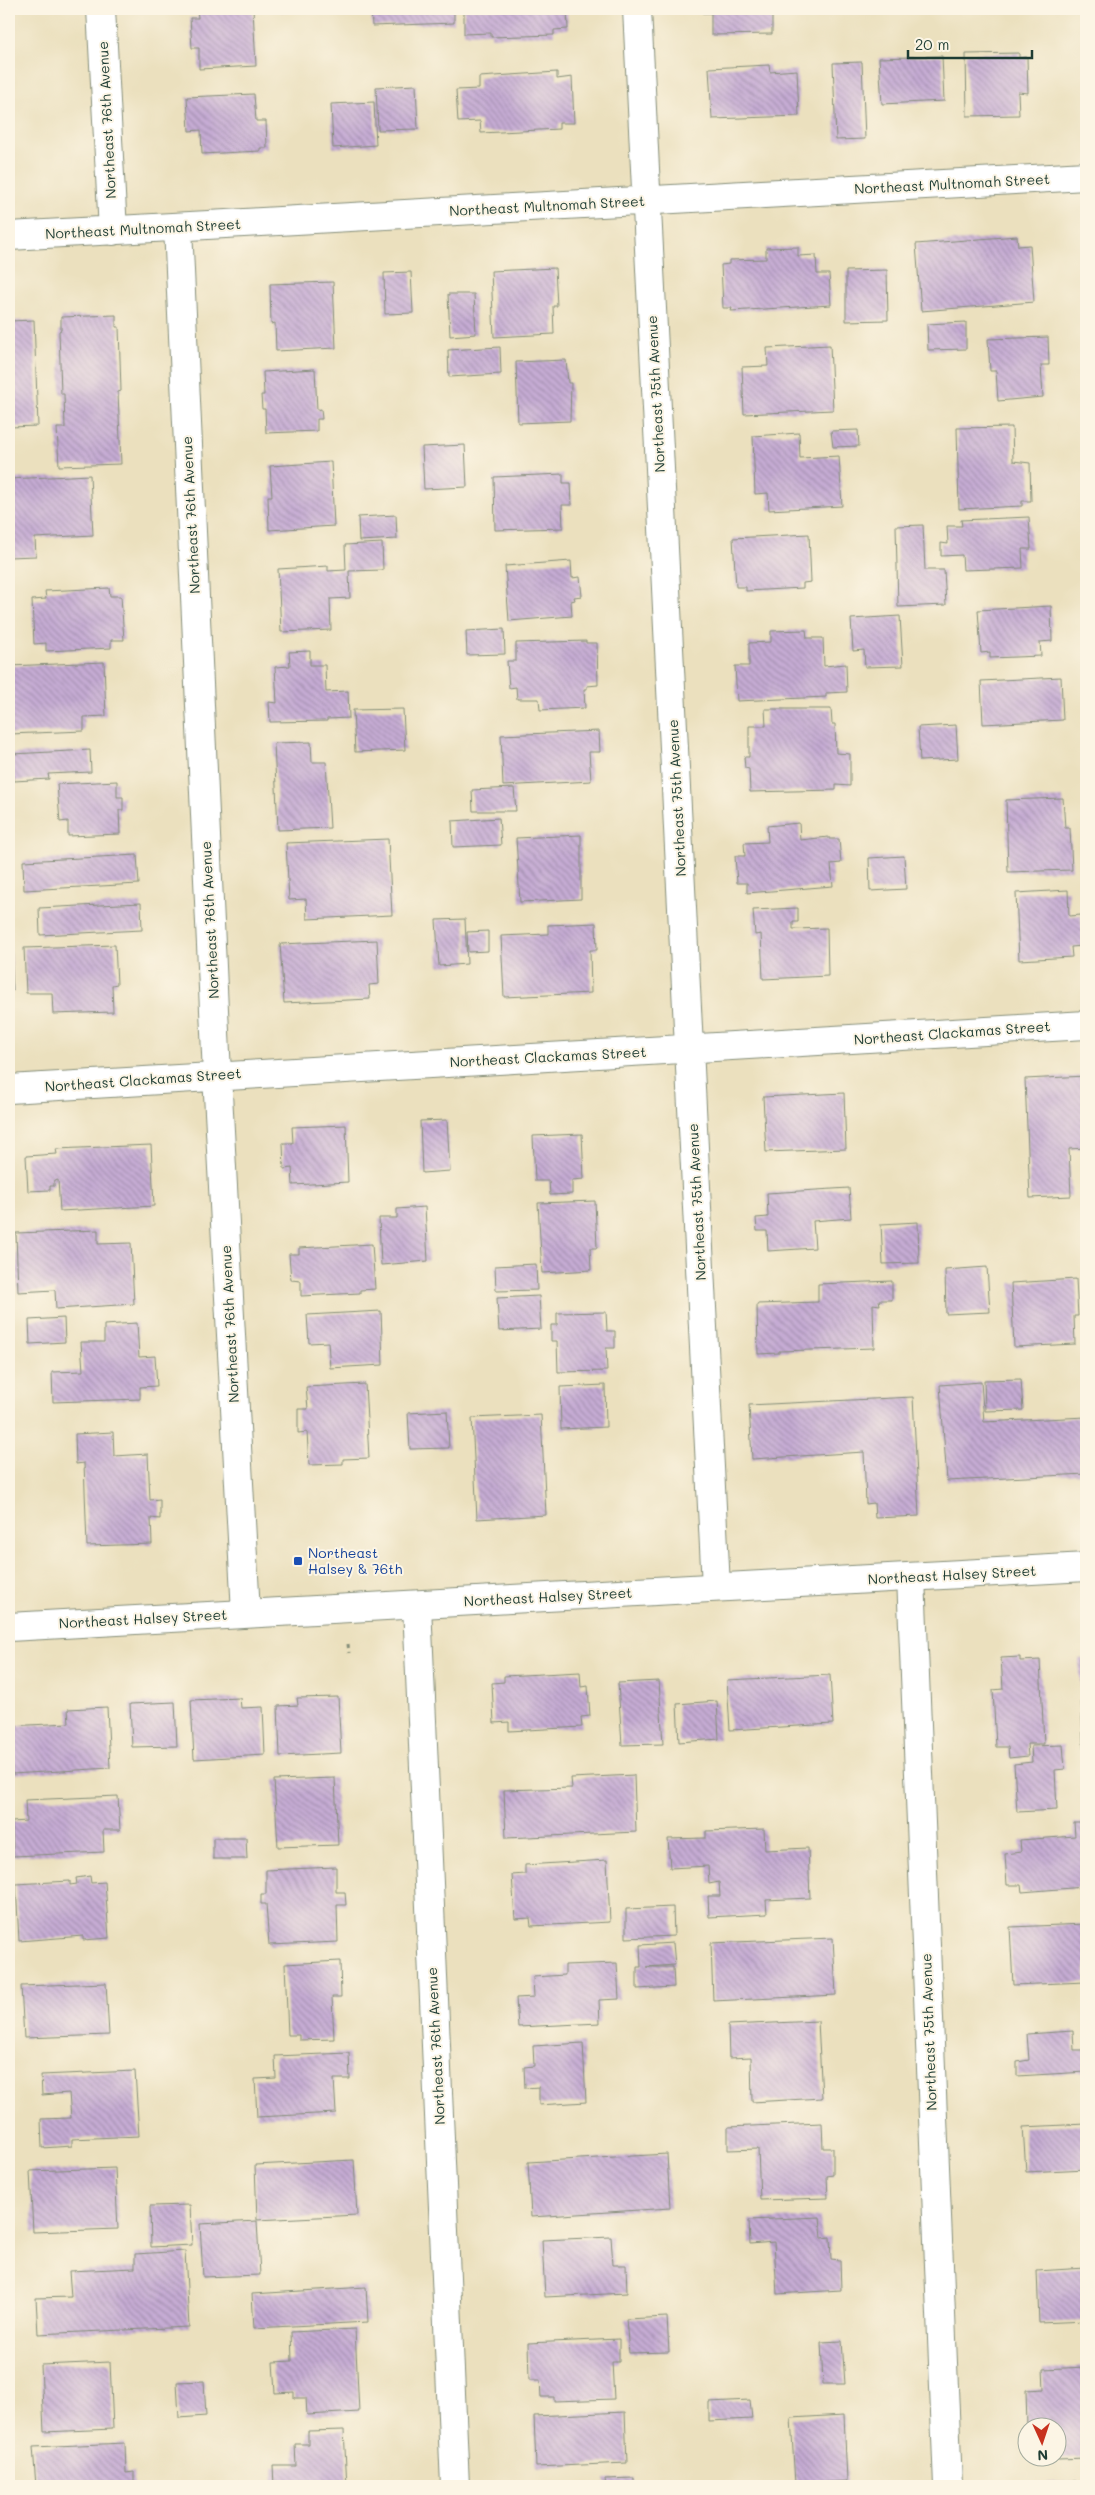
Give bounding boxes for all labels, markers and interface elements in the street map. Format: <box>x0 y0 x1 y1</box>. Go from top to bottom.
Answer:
scale bar <box>908 28 1031 60</box>
text: 20 m <box>915 34 949 54</box>
street label: Northeast 76th Avenue <box>93 41 120 199</box>
street label: Northeast Multnomah Street <box>854 169 1050 198</box>
street label: Northeast Multnomah Street <box>449 191 645 220</box>
street label: Northeast Multnomah Street <box>45 214 241 243</box>
street label: Northeast 75th Avenue <box>642 315 669 473</box>
street label: Northeast 76th Avenue <box>177 436 204 594</box>
street label: Northeast 75th Avenue <box>663 719 690 877</box>
street label: Northeast 76th Avenue <box>196 841 223 999</box>
street label: Northeast Clackamas Street <box>853 1016 1051 1049</box>
street label: Northeast Clackamas Street <box>449 1042 647 1071</box>
street label: Northeast Clackamas Street <box>44 1063 242 1096</box>
street label: Northeast 75th Avenue <box>683 1123 710 1281</box>
street label: Northeast 76th Avenue <box>216 1245 243 1403</box>
place label: Northeast Halsey & 76th <box>308 1543 402 1578</box>
marker: Northeast Halsey & 76th <box>292 1555 304 1567</box>
street label: Northeast Halsey Street <box>867 1561 1037 1588</box>
street label: Northeast Halsey Street <box>463 1583 633 1610</box>
street label: Northeast Halsey Street <box>58 1605 228 1632</box>
street label: Northeast 75th Avenue <box>916 1953 941 2111</box>
street label: Northeast 76th Avenue <box>422 1967 449 2125</box>
north arrow <box>1018 2418 1068 2468</box>
text: N <box>1037 2446 1049 2465</box>

